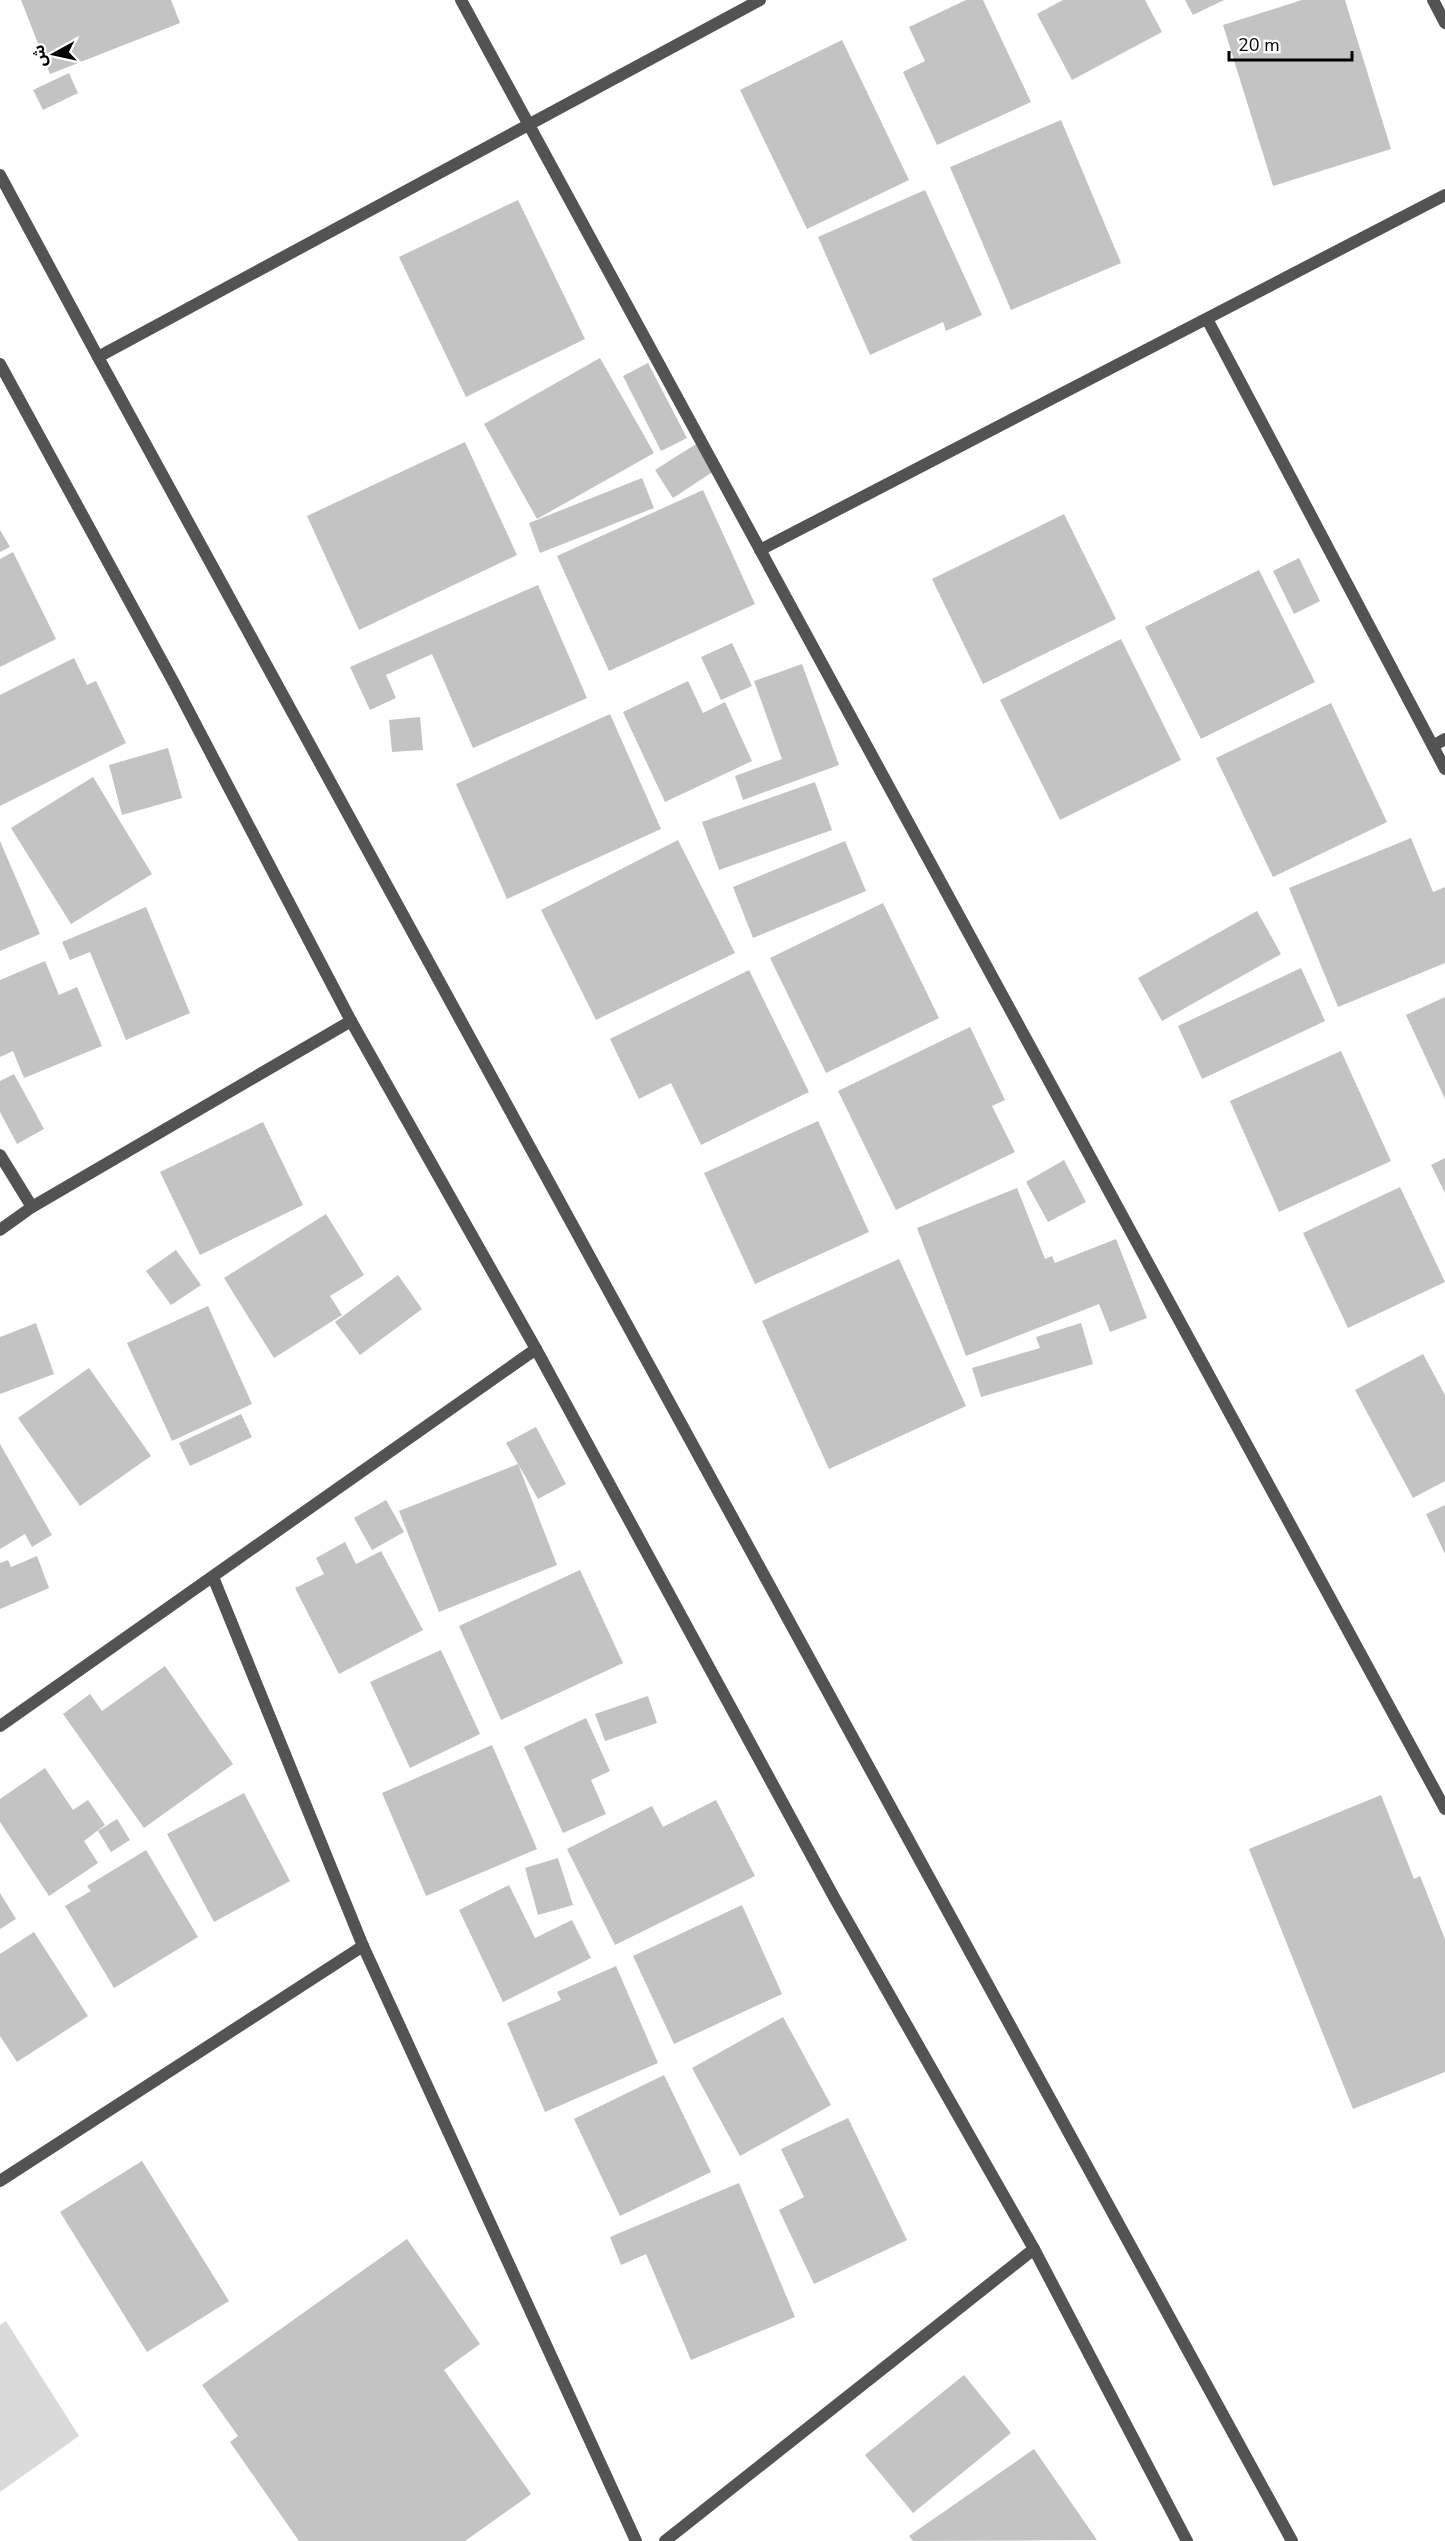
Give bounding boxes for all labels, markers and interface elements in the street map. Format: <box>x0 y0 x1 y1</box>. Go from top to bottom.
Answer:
north arrow <box>24 24 84 84</box>
scale bar <box>1229 24 1352 62</box>
text: 20 m <box>1238 33 1280 57</box>
text: ش <box>28 43 53 68</box>

